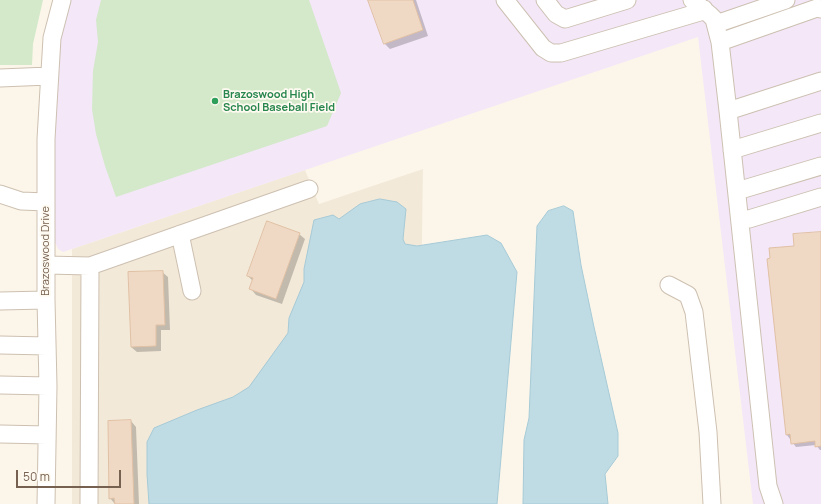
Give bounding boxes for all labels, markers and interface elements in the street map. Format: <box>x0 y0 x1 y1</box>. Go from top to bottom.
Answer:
place label: Brazoswood High School Baseball Field <box>223 88 335 114</box>
marker: Brazoswood High School Baseball Field <box>210 96 220 106</box>
street label: Brazoswood Drive <box>39 206 53 296</box>
scale bar <box>18 462 123 488</box>
text: 50 m <box>23 468 50 485</box>

